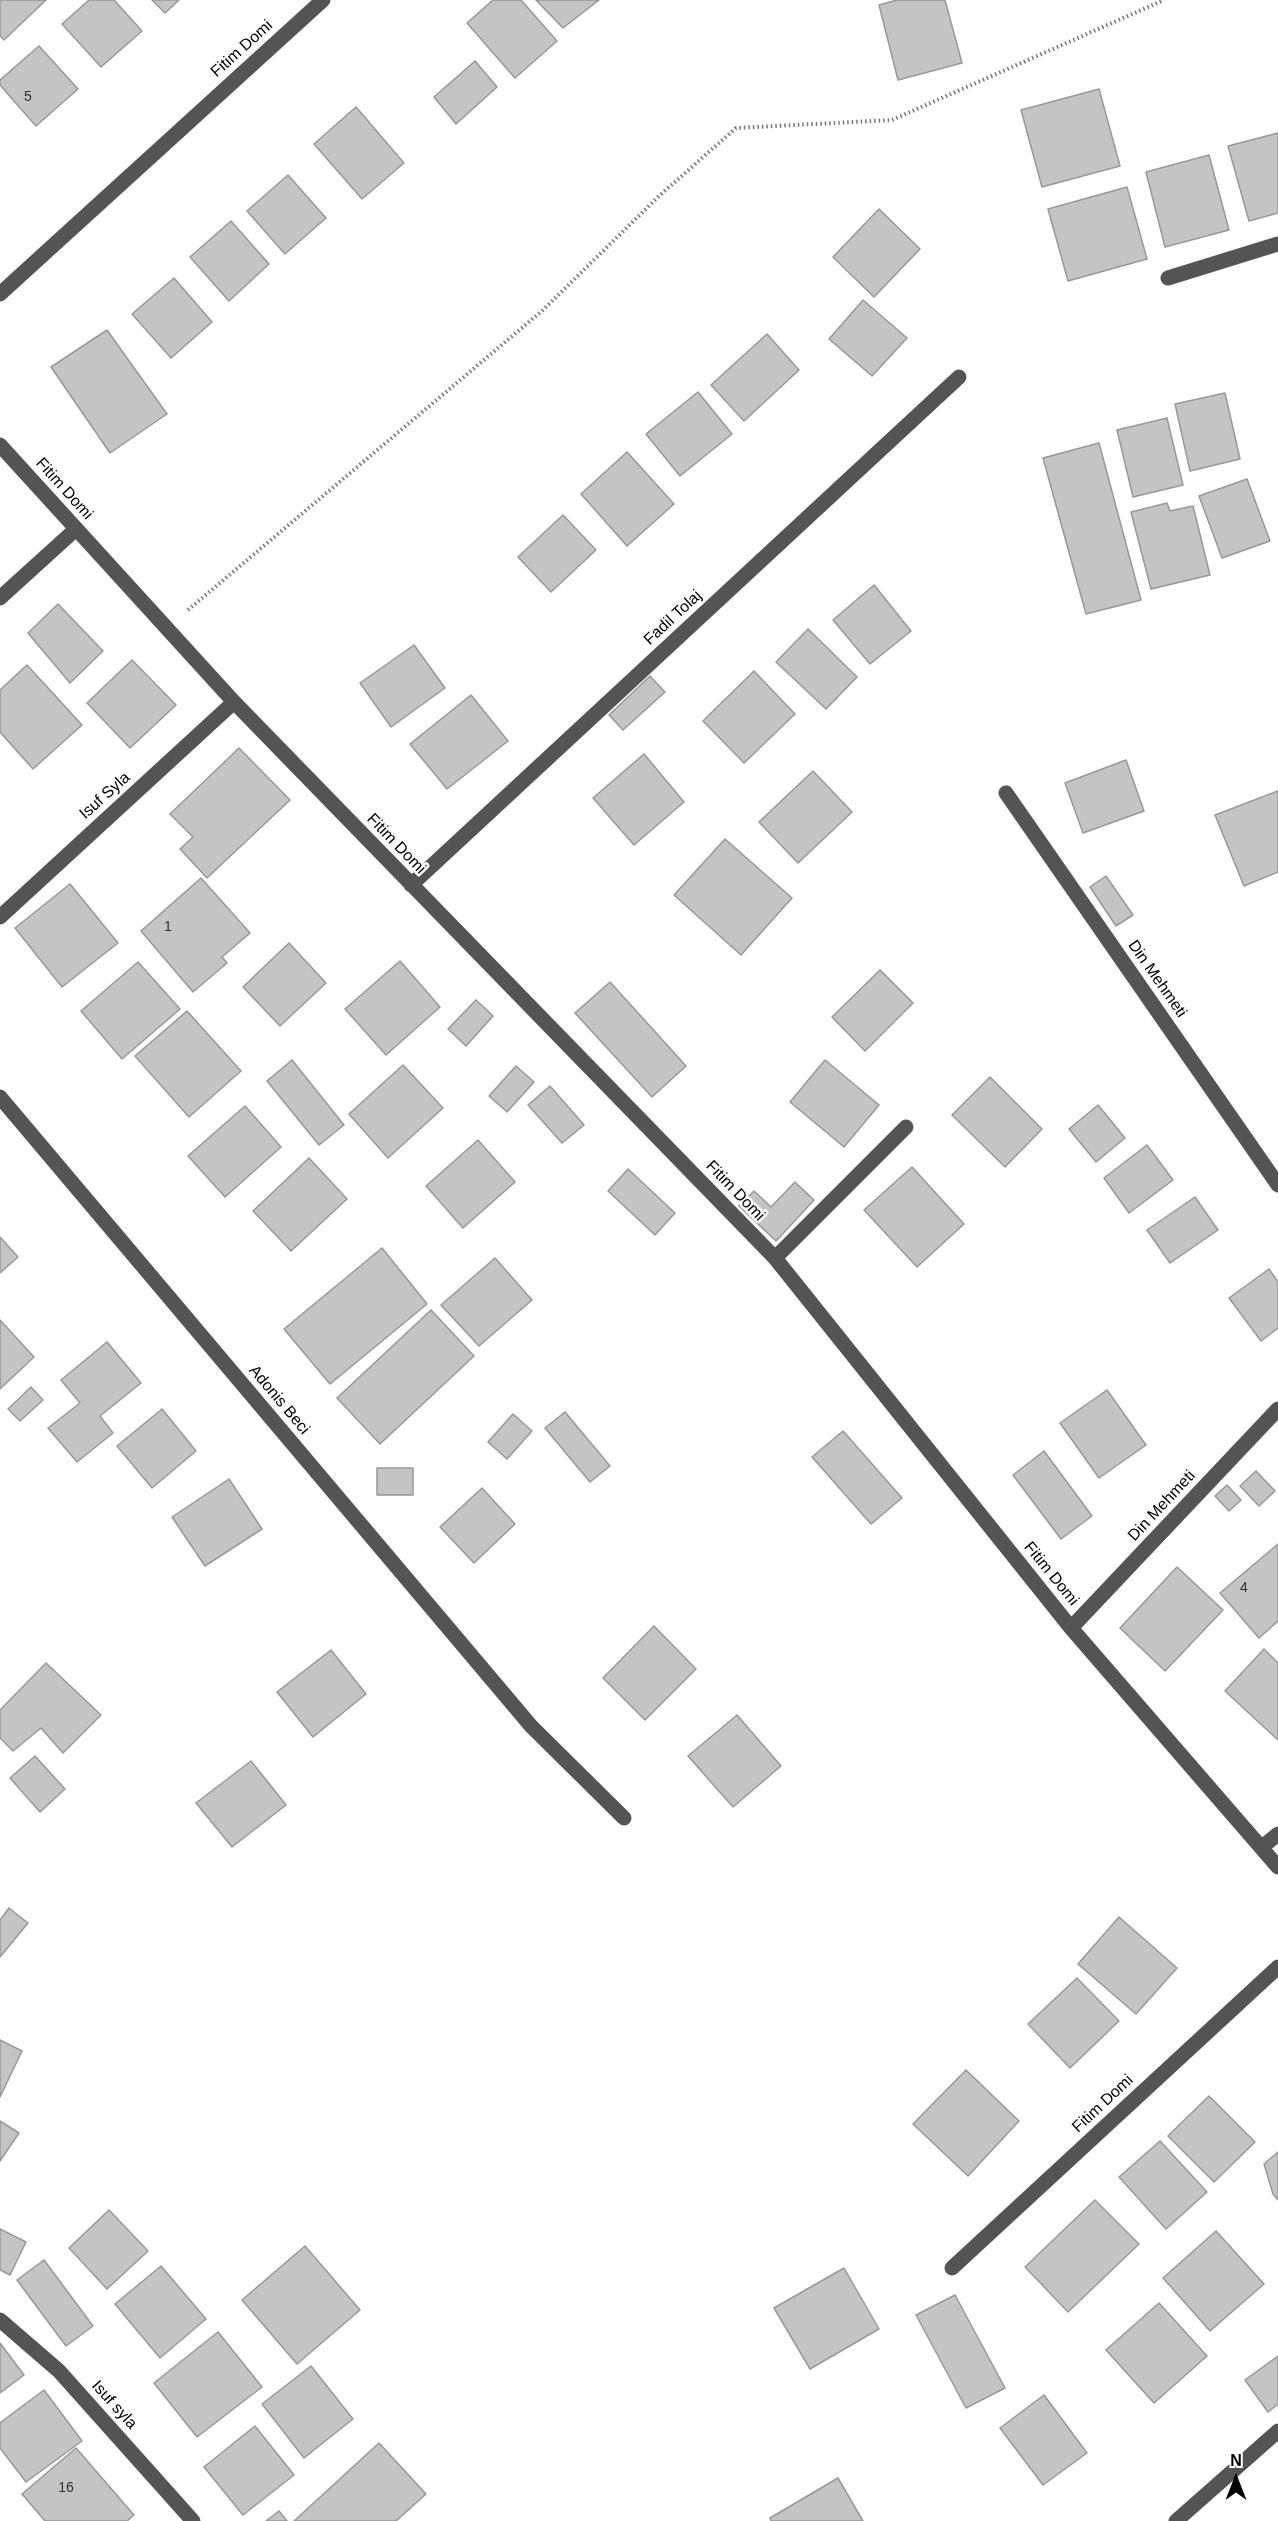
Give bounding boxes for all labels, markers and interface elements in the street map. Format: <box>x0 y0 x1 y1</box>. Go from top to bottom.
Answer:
street label: Fitim Domi <box>207 16 277 82</box>
house number: 5 <box>24 89 32 105</box>
street label: Fitim Domi <box>31 454 97 524</box>
street label: Fadil Tolaj <box>640 586 706 650</box>
street label: Isuf Syla <box>76 768 134 824</box>
street label: Fitim Domi <box>363 810 429 878</box>
house number: 1 <box>164 919 172 935</box>
street label: Din Mehmeti <box>1123 937 1191 1021</box>
street label: Fitim Domi <box>702 1157 768 1225</box>
street label: Adonis Beci <box>244 1361 314 1439</box>
street label: Din Mehmeti <box>1124 1467 1200 1545</box>
street label: Fitim Domi <box>1019 1538 1083 1610</box>
house number: 4 <box>1240 1580 1248 1596</box>
street label: Fitim Domi <box>1069 2071 1137 2137</box>
street label: Isuf syla <box>87 2377 141 2433</box>
north arrow <box>1206 2449 1266 2509</box>
text: N <box>1230 2452 1242 2469</box>
house number: 16 <box>58 2480 74 2496</box>

